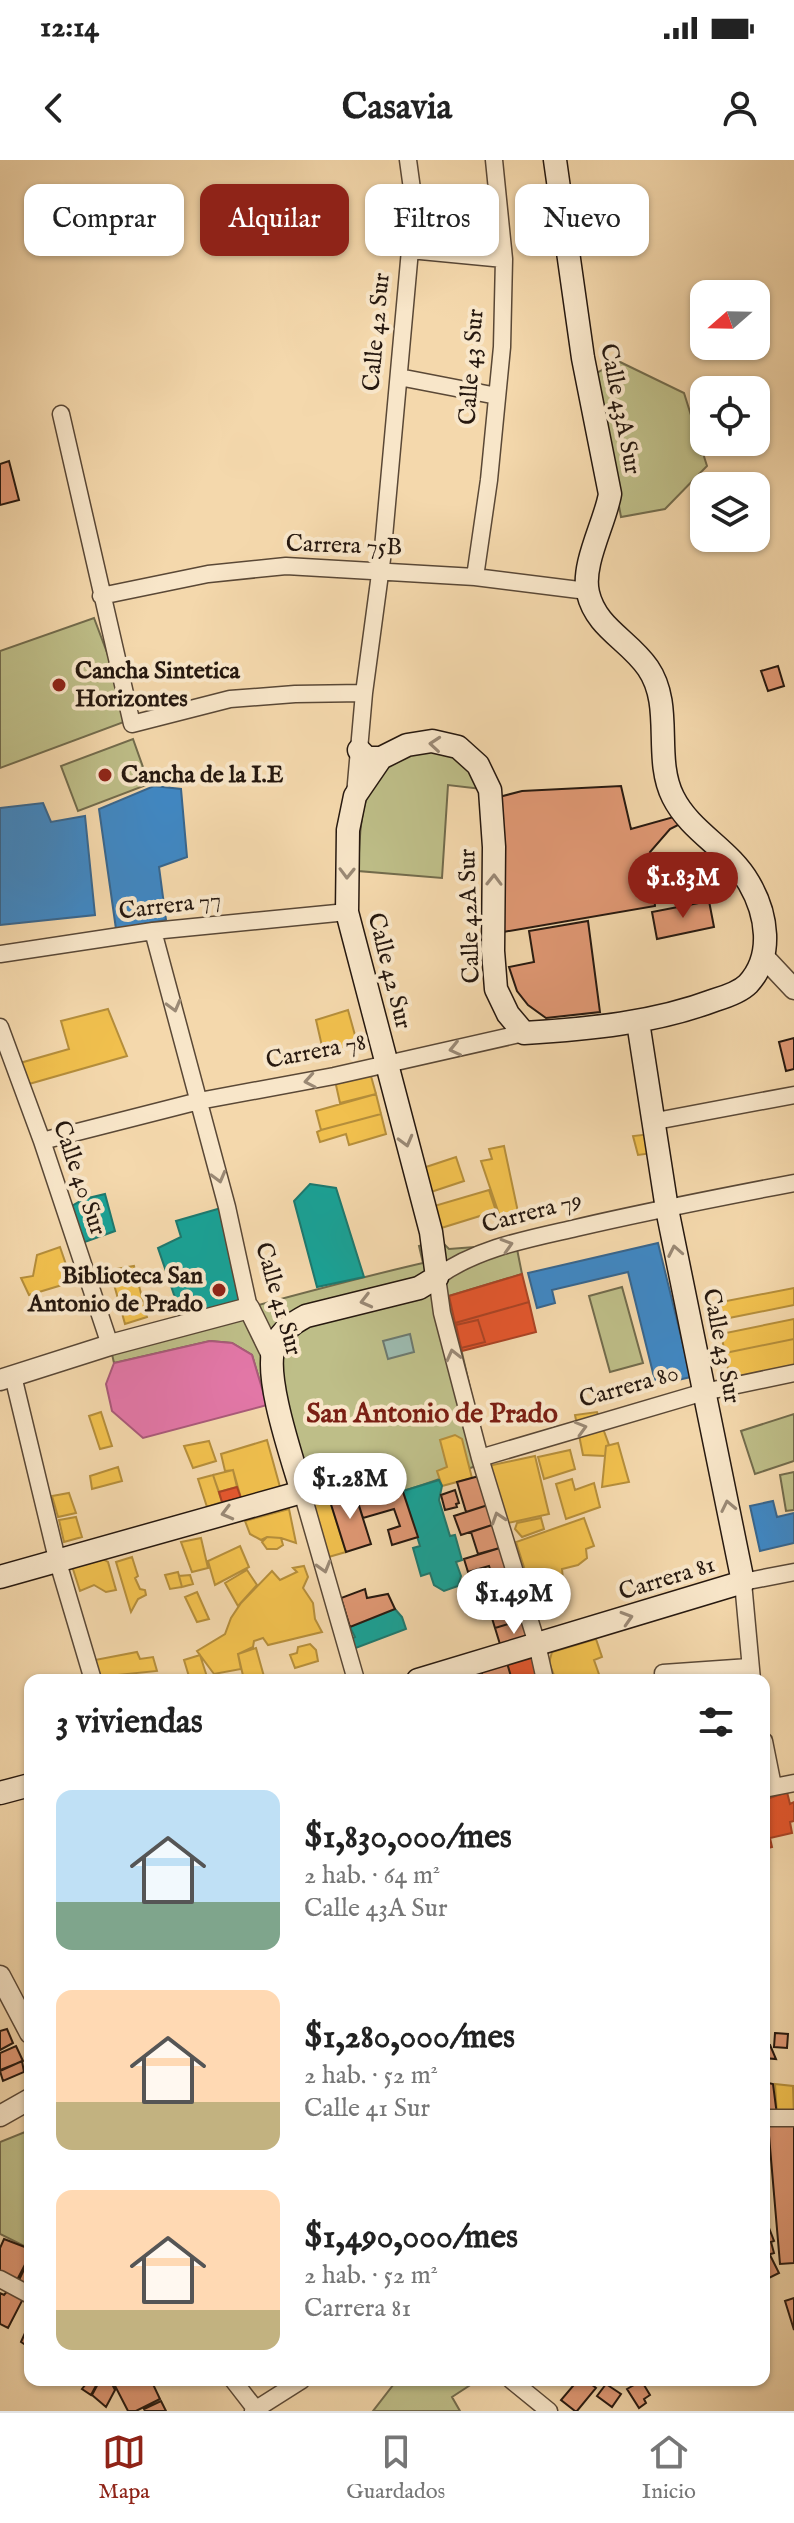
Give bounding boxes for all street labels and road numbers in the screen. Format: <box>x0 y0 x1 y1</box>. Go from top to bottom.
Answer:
street label: Calle 42 Sur <box>356 271 398 392</box>
street label: Calle 43 Sur <box>452 308 492 426</box>
street label: Calle 43A Sur <box>592 341 648 477</box>
street label: Carrera 75B <box>285 528 403 564</box>
street label: Calle 42A Sur <box>452 848 488 984</box>
street label: Carrera 77 <box>117 884 223 928</box>
street label: Calle 42 Sur <box>360 910 418 1032</box>
street label: Carrera 78 <box>263 1027 369 1077</box>
street label: Calle 40 Sur <box>45 1117 113 1240</box>
street label: Carrera 79 <box>479 1185 585 1241</box>
street label: Calle 41 Sur <box>247 1239 309 1359</box>
street label: Calle 43 Sur <box>695 1286 747 1406</box>
street label: Carrera 80 <box>576 1358 682 1416</box>
street label: Carrera 81 <box>615 1550 719 1608</box>

